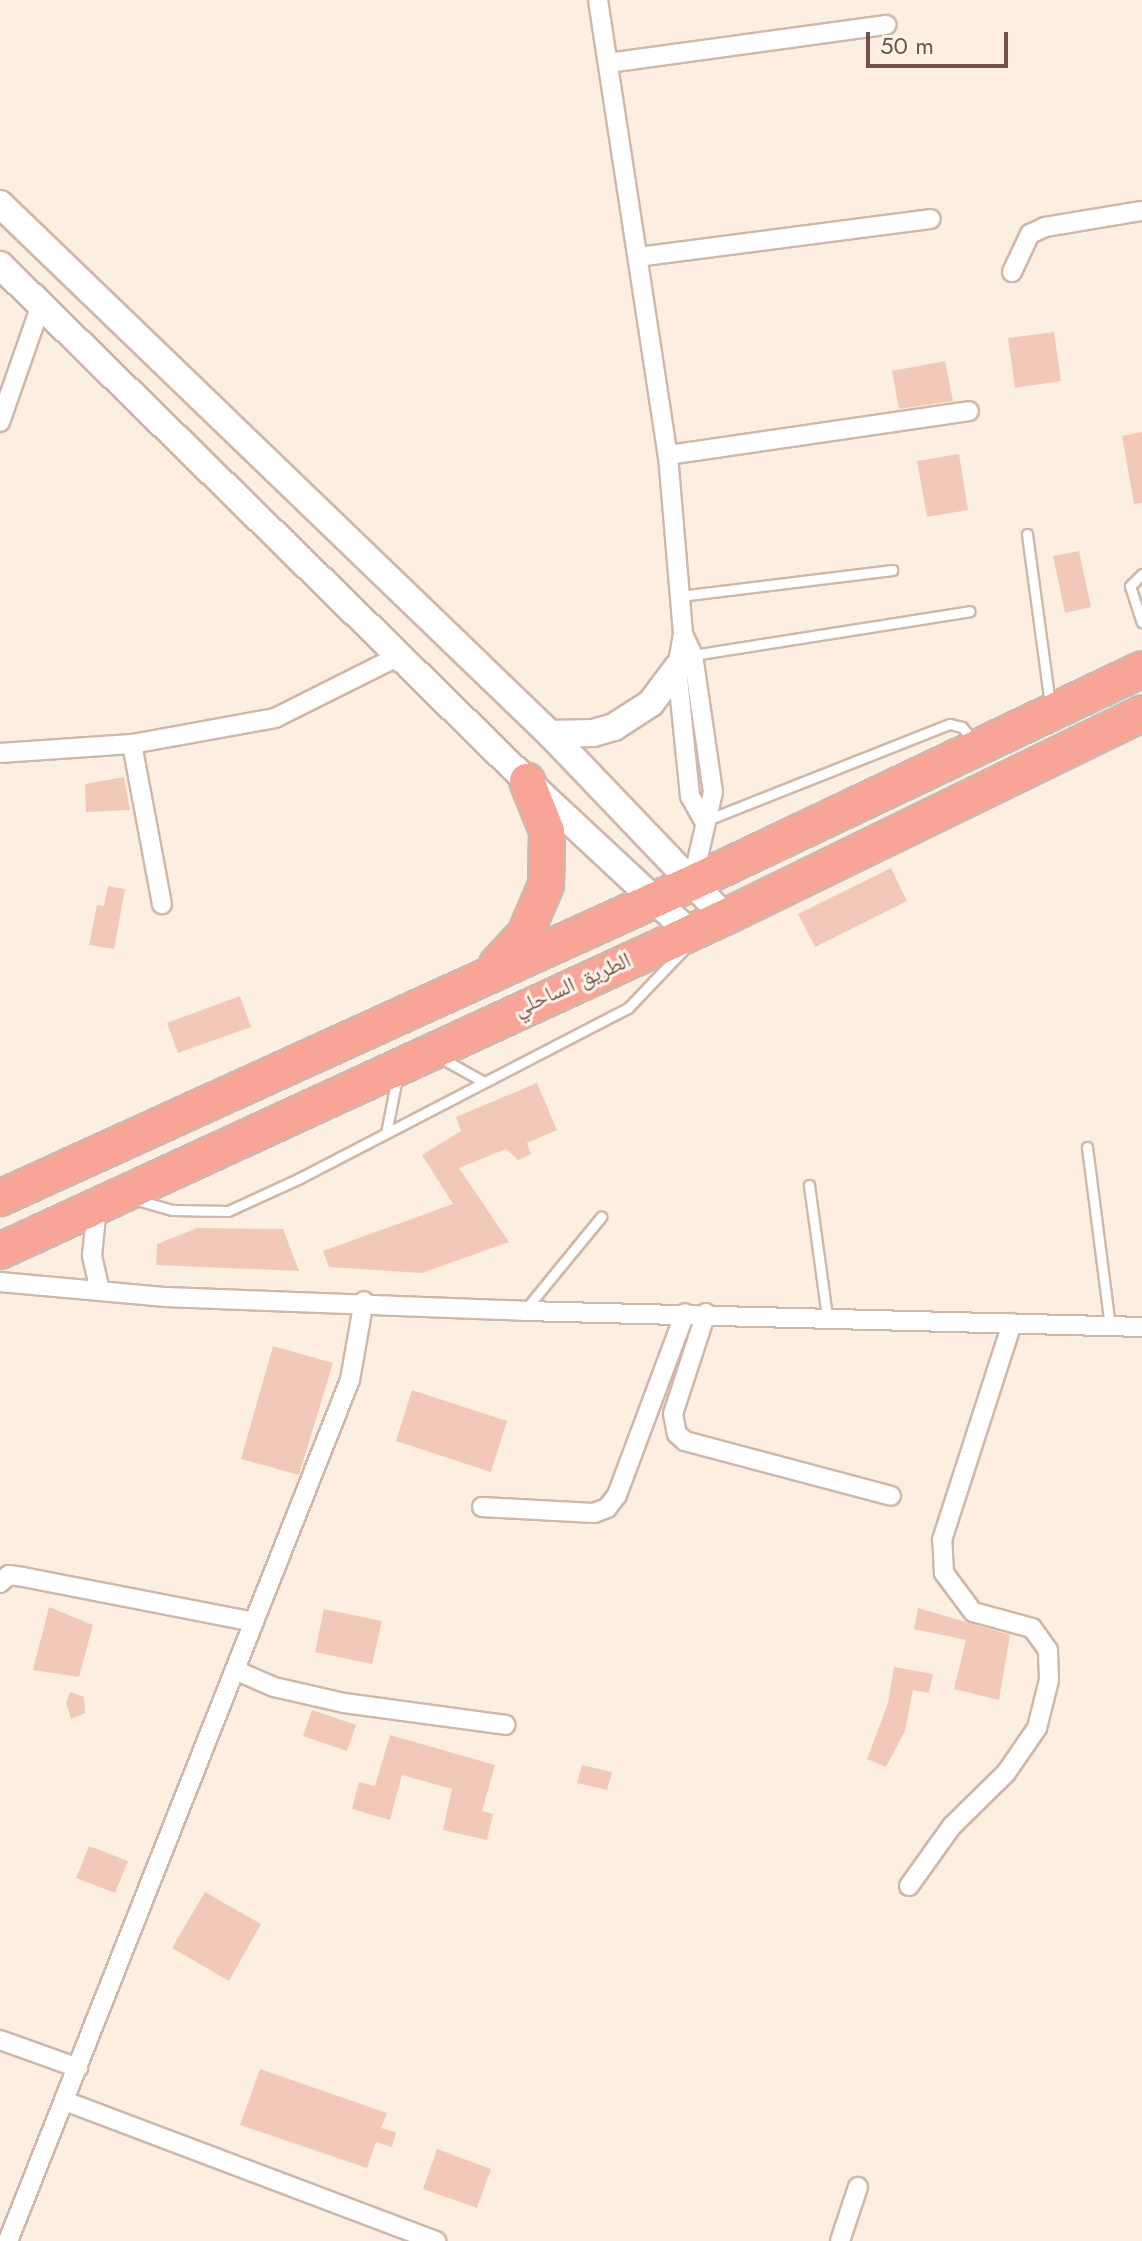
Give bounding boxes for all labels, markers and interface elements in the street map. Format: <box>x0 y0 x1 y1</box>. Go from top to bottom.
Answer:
scale bar <box>870 16 1012 66</box>
text: 50 m <box>880 28 934 63</box>
street label: الطريق الساحلي <box>509 946 635 1022</box>

